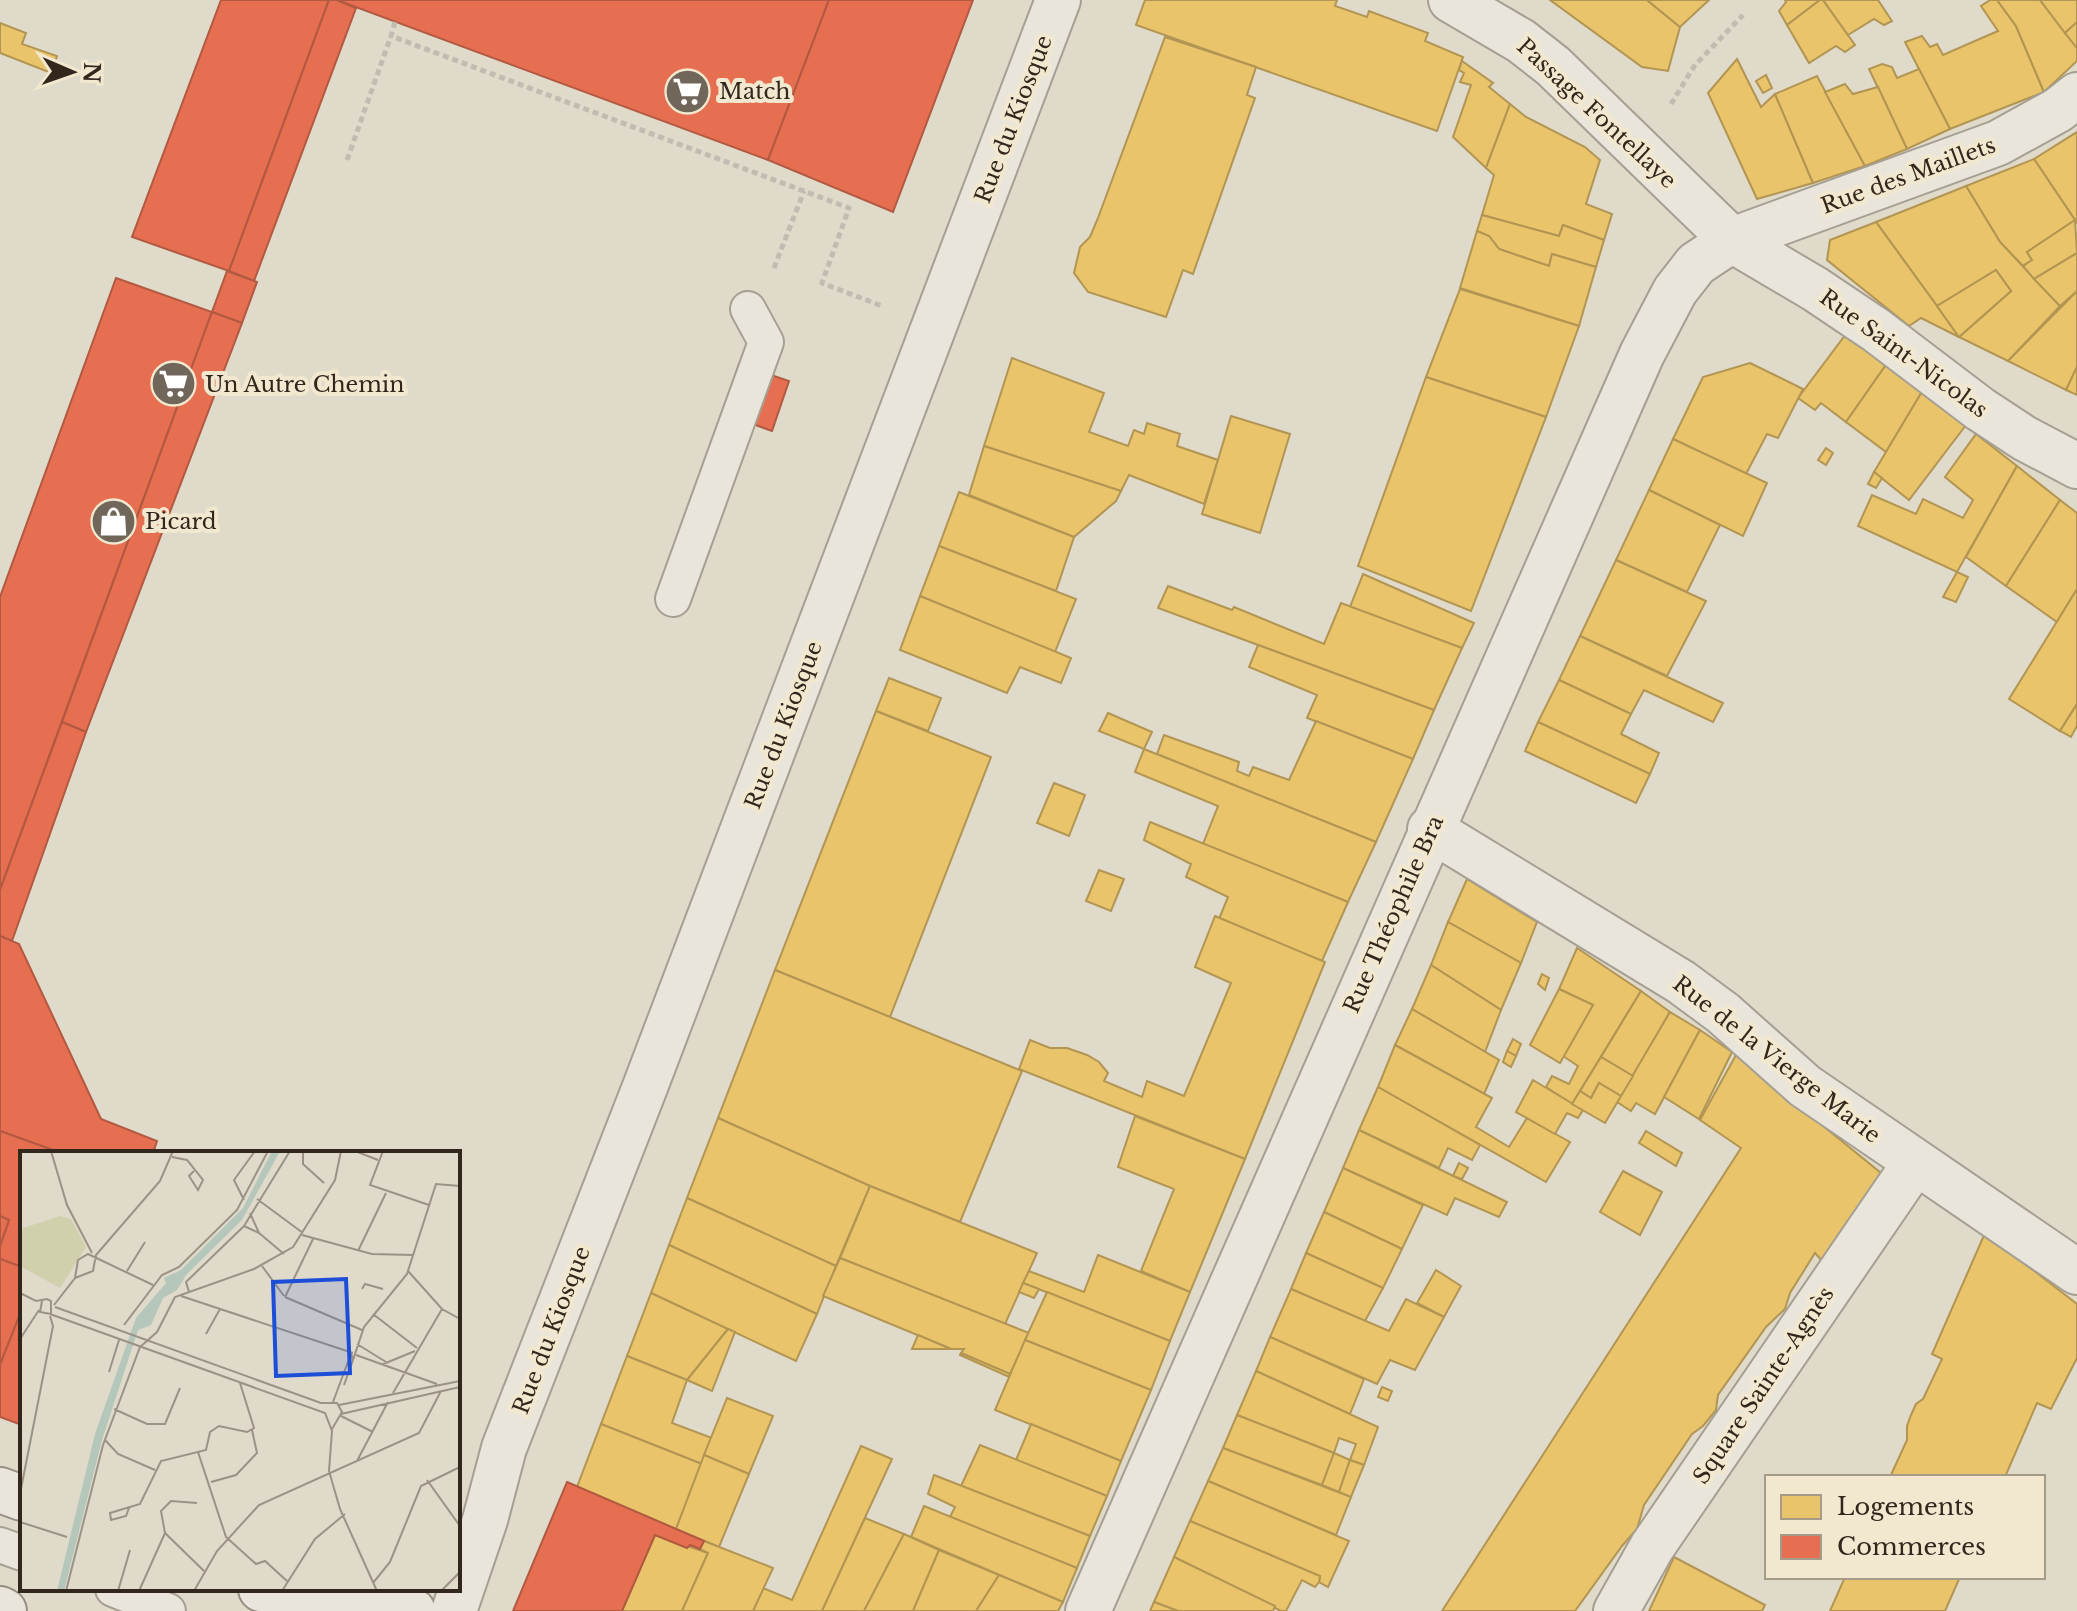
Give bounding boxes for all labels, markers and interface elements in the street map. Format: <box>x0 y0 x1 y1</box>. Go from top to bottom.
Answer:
street label: Rue du Kiosque <box>969 31 1058 207</box>
north arrow <box>32 32 112 112</box>
street label: Passage Fontellaye <box>1511 33 1682 194</box>
text: N <box>78 62 105 84</box>
supermarket icon: Match <box>664 67 712 115</box>
place label: Match <box>719 78 790 105</box>
street label: Rue des Maillets <box>1817 131 1999 220</box>
street label: Rue Saint-Nicolas <box>1815 283 1993 423</box>
supermarket icon: Un Autre Chemin <box>150 360 198 408</box>
place label: Un Autre Chemin <box>205 371 404 398</box>
shop icon: Picard <box>90 497 138 545</box>
place label: Picard <box>145 508 217 535</box>
street label: Rue du Kiosque <box>739 637 828 813</box>
street label: Rue Théophile Bra <box>1338 811 1449 1017</box>
street label: Rue de la Vierge Marie <box>1668 970 1886 1149</box>
inset map <box>20 1151 460 1591</box>
street label: Rue du Kiosque <box>507 1242 596 1418</box>
street label: Square Sainte-Agnès <box>1687 1281 1840 1489</box>
legend <box>1765 1475 2045 1579</box>
text: Logements <box>1837 1492 1974 1521</box>
text: Commerces <box>1837 1532 1986 1561</box>

